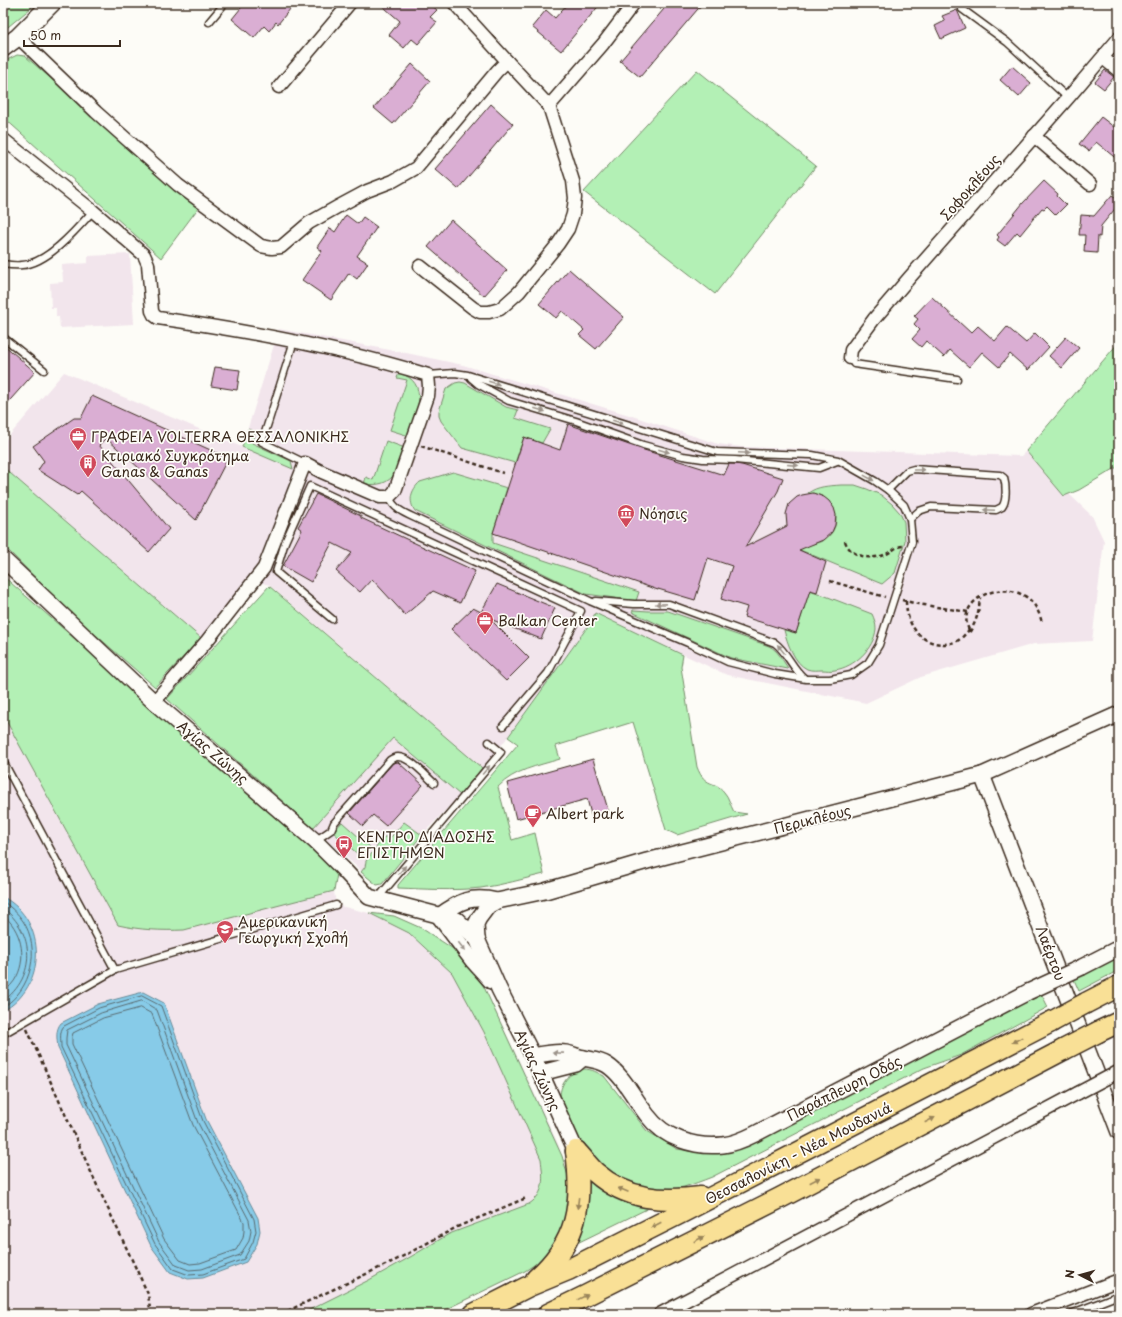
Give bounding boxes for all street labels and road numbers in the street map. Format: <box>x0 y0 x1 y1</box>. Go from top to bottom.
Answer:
street label: Σοφοκλέους <box>935 149 1005 225</box>
street label: Αγίας Ζώνης <box>173 715 253 789</box>
street label: Περικλέους <box>771 799 853 839</box>
street label: Λαέρτου <box>1031 922 1071 984</box>
street label: Αγίας Ζώνης <box>510 1026 566 1114</box>
street label: Παράπλευρη Οδός <box>783 1050 905 1126</box>
street label: Θεσσαλονίκη - Νέα Μουδανιά <box>701 1097 895 1209</box>

